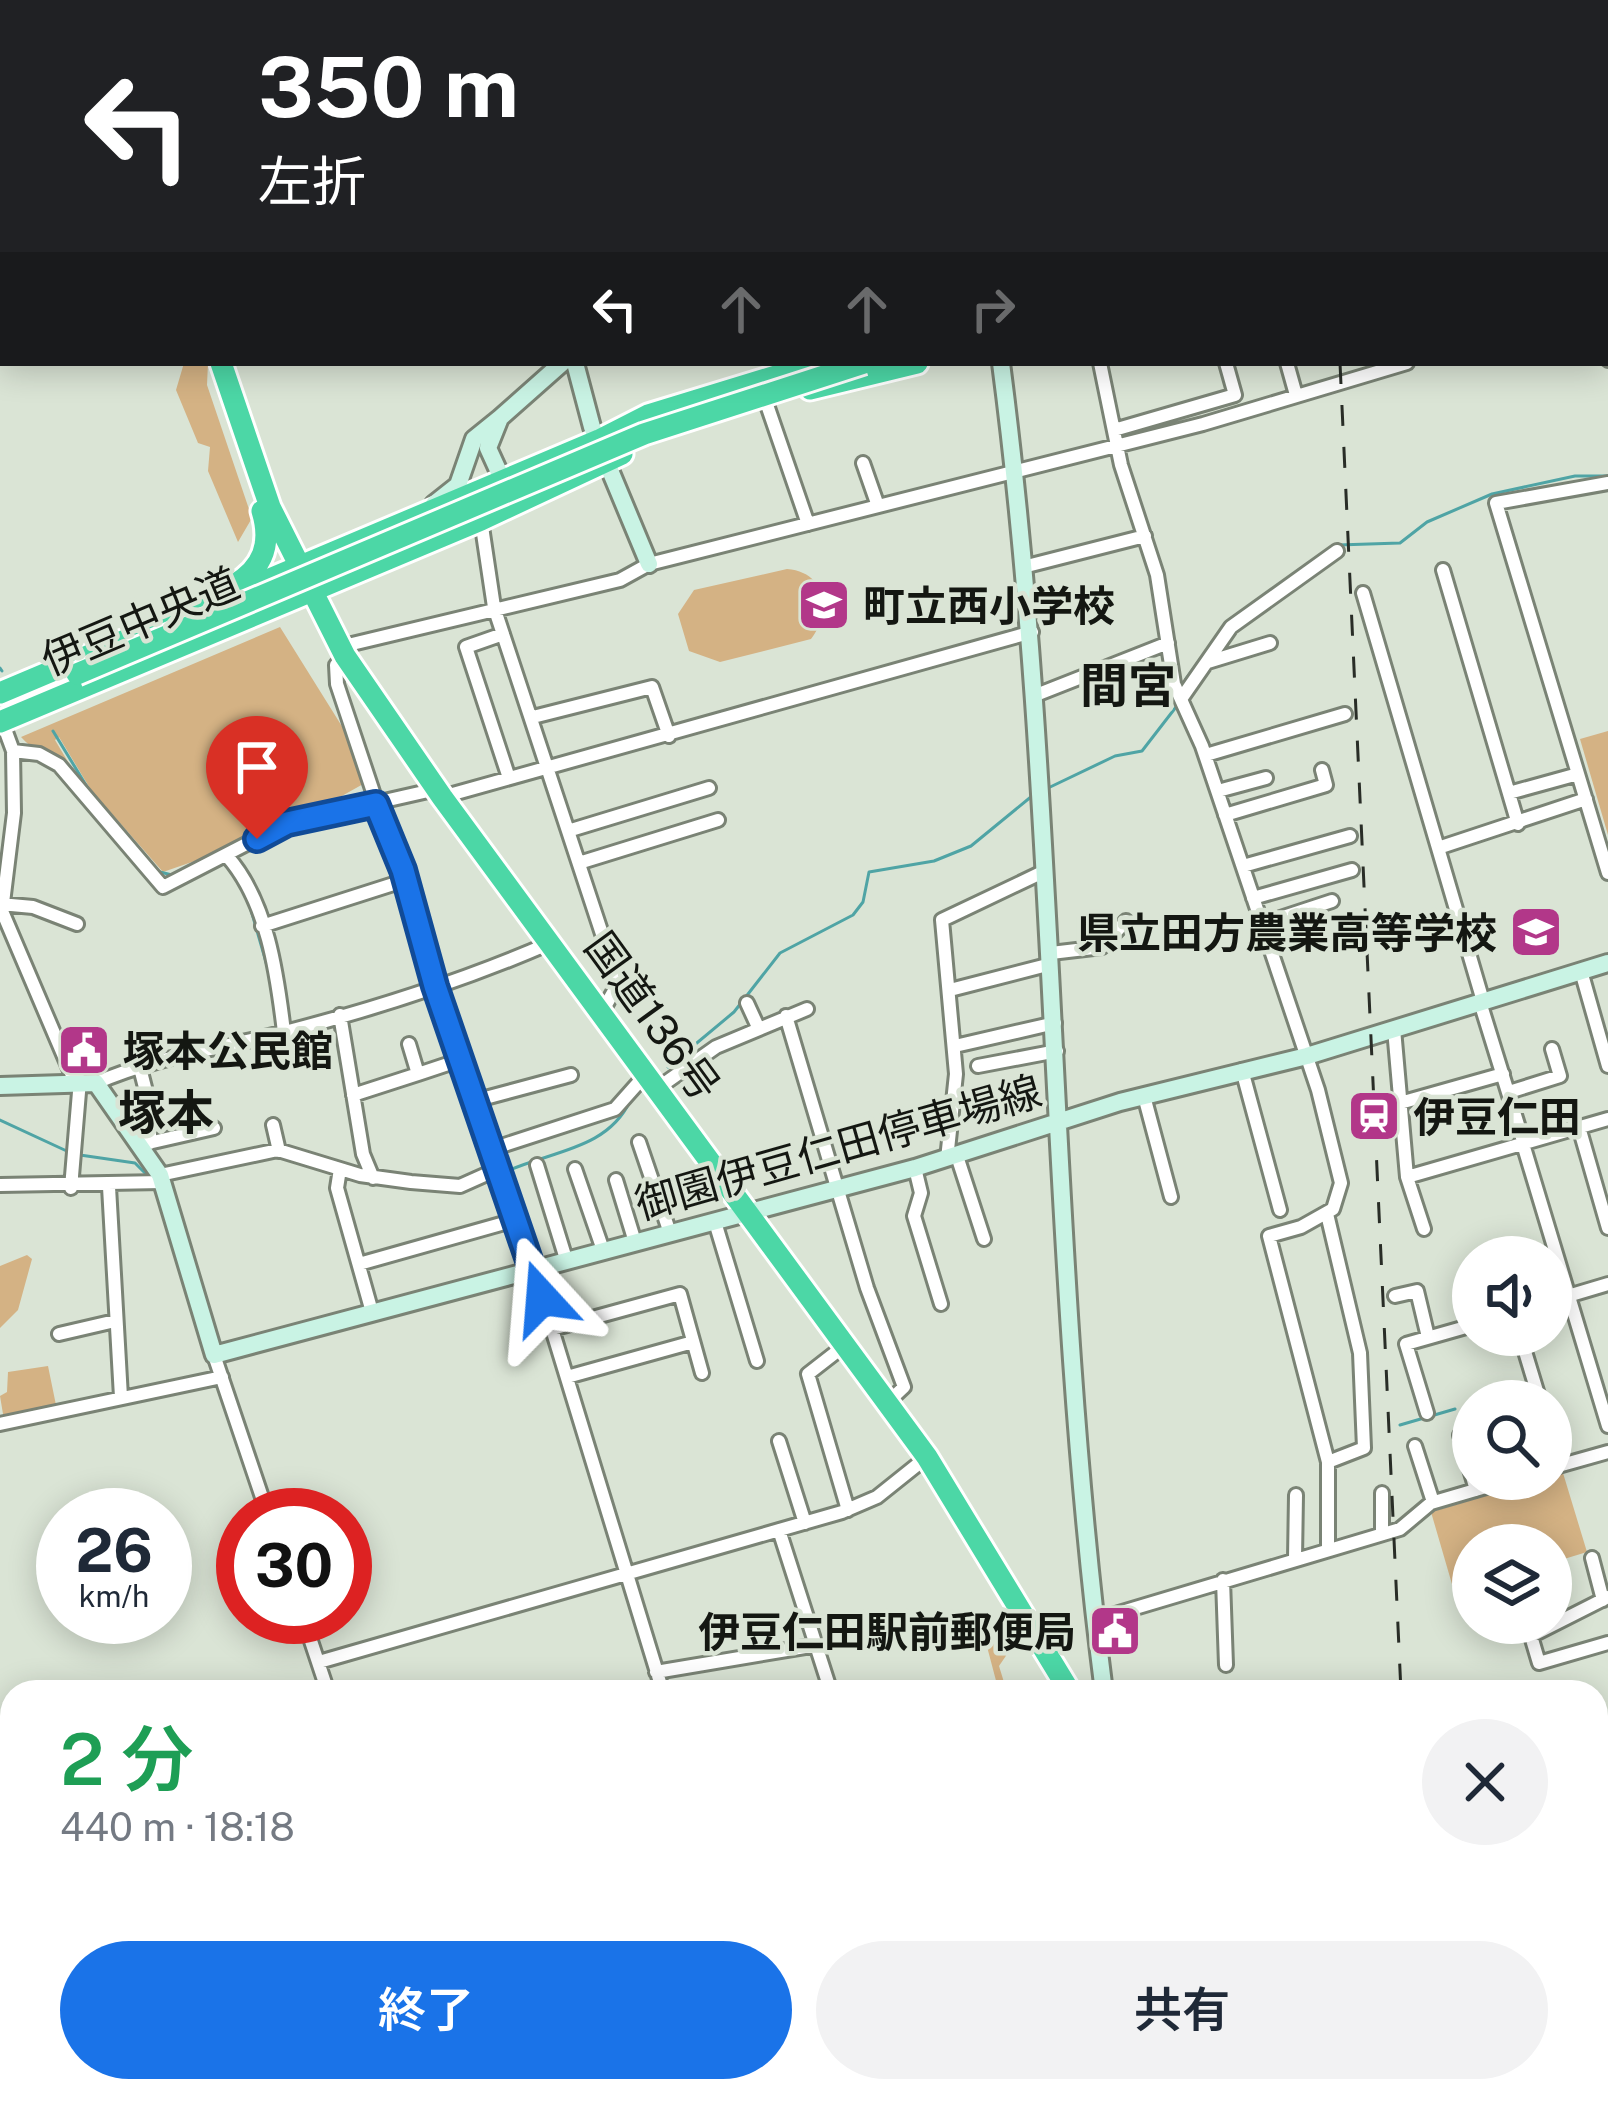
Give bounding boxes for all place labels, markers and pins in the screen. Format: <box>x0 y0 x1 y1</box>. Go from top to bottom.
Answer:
school or university icon: 町立西小学校 <box>796 577 852 633</box>
place label: 町立西小学校 <box>863 581 1115 630</box>
pin <box>206 716 308 839</box>
school or university icon: 県立田方農業高等学校 <box>1508 904 1564 960</box>
place label: 県立田方農業高等学校 <box>1077 908 1497 957</box>
public building icon: 塚本公民館 <box>56 1022 112 1078</box>
place label: 塚本公民館 <box>123 1026 333 1075</box>
station icon: 伊豆仁田 <box>1346 1088 1402 1144</box>
place label: 伊豆仁田 <box>1413 1092 1581 1141</box>
public building icon: 伊豆仁田駅前郵便局 <box>1087 1603 1143 1659</box>
place label: 伊豆仁田駅前郵便局 <box>698 1607 1076 1656</box>

